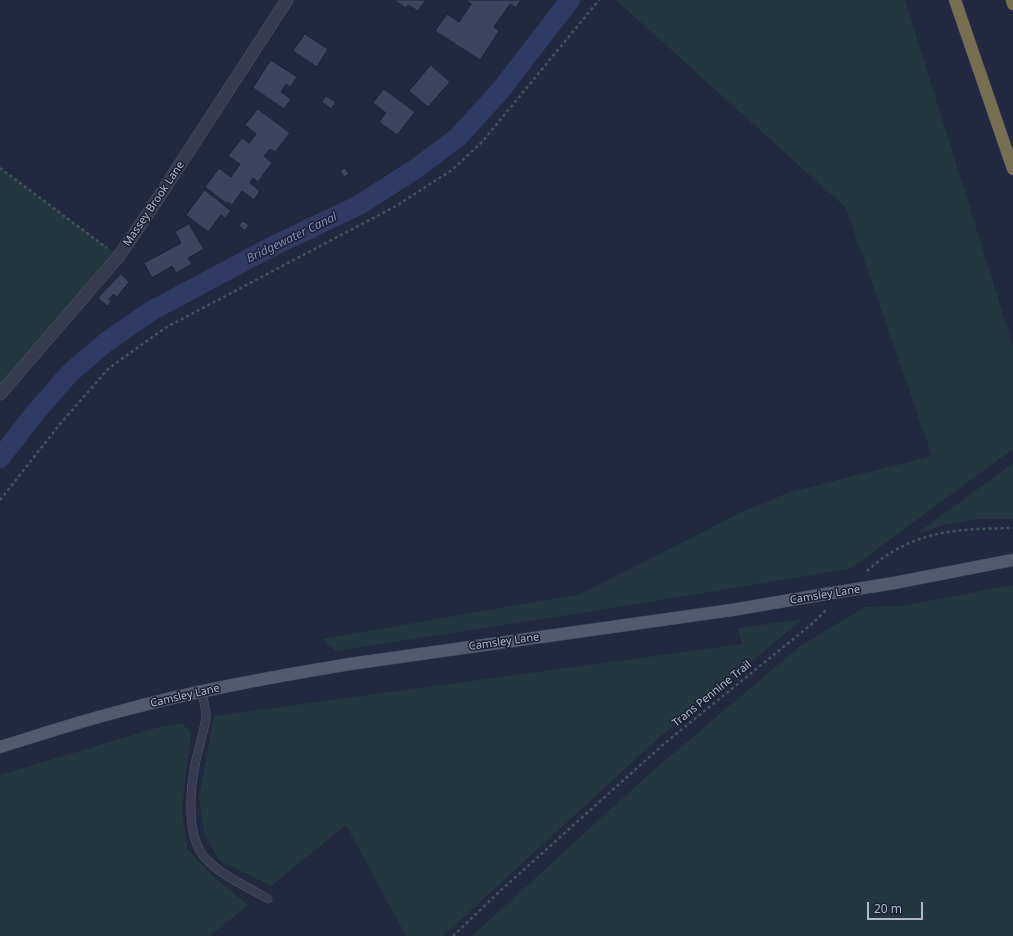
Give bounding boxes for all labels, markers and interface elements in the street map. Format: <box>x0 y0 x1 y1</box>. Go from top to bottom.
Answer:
street label: Massey Brook Lane <box>121 159 187 249</box>
water label: Bridgewater Canal <box>244 210 340 266</box>
street label: Camsley Lane <box>789 583 861 607</box>
street label: Camsley Lane <box>468 631 540 653</box>
street label: Trans Pennine Trail <box>670 658 754 730</box>
street label: Camsley Lane <box>149 682 221 710</box>
scale bar <box>869 894 925 920</box>
text: 20 m <box>874 900 902 917</box>

